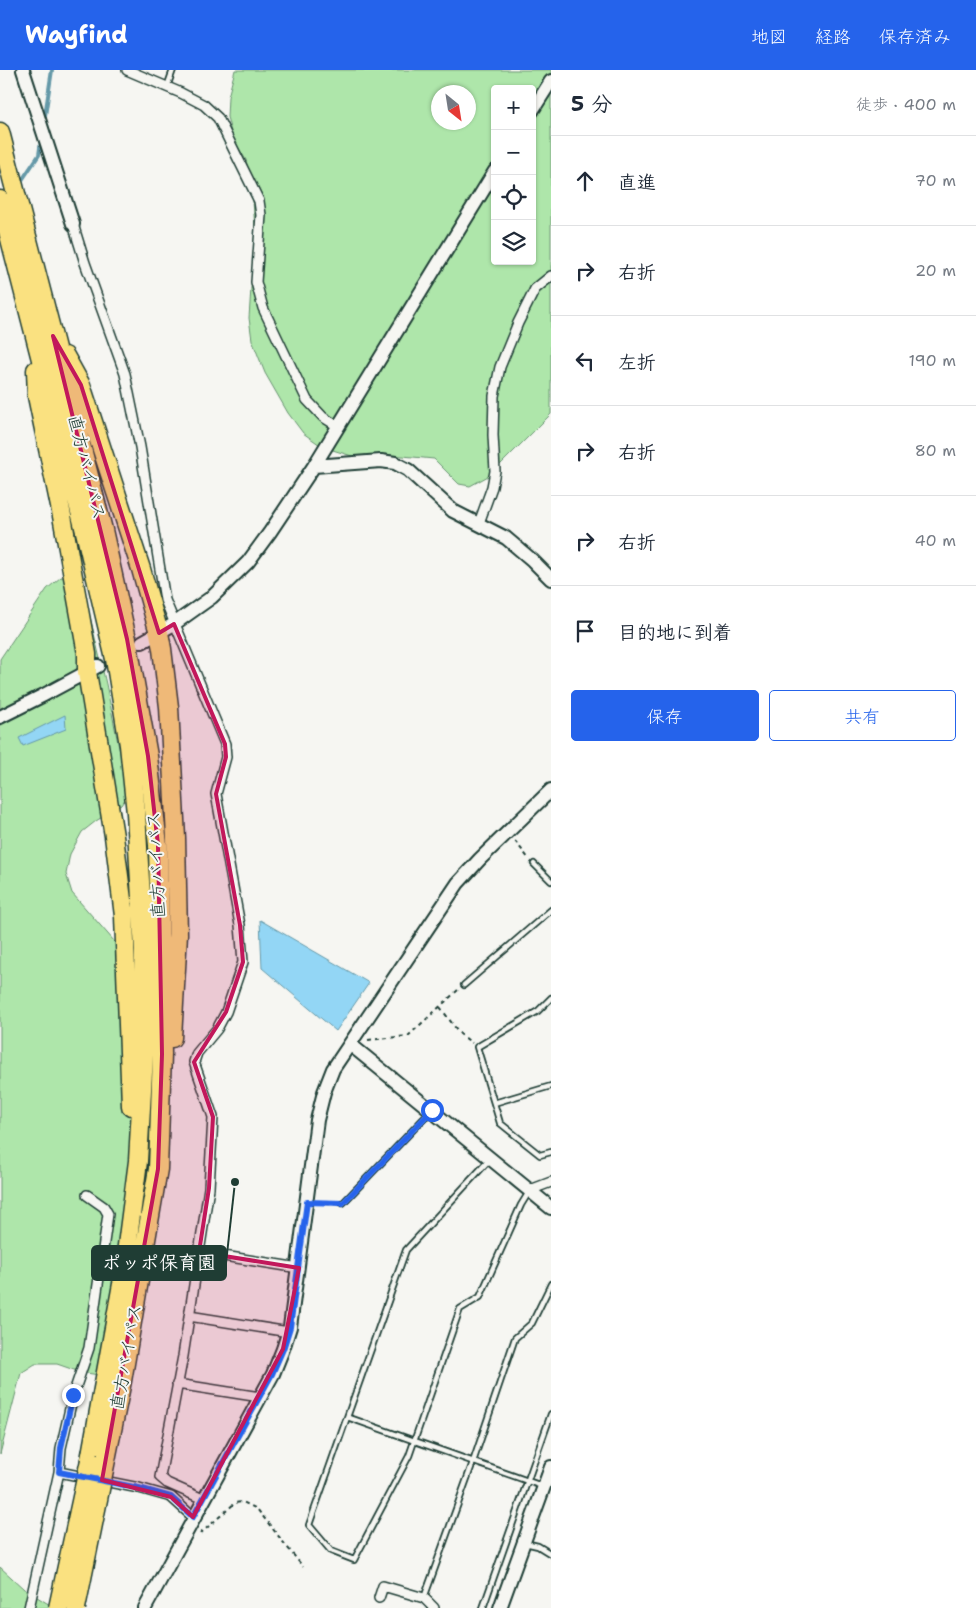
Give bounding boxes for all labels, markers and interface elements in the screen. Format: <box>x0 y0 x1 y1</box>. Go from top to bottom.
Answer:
text: Wayfind <box>25 19 128 51</box>
text: 地図 <box>751 25 787 49</box>
text: 経路 <box>815 25 851 49</box>
text: 保存済み <box>879 25 951 49</box>
north arrow <box>431 85 476 130</box>
map controls <box>491 85 536 265</box>
button: + <box>491 85 536 130</box>
text: 5 分 <box>571 90 612 118</box>
text: 徒歩 · 400 m <box>856 94 956 115</box>
button: − <box>491 130 536 175</box>
icon: ahead <box>571 167 599 195</box>
text: 直進 <box>618 170 656 195</box>
text: 70 m <box>915 170 956 191</box>
button: locate <box>491 175 536 220</box>
button: layers <box>491 220 536 265</box>
icon: right <box>571 257 599 285</box>
text: 右折 <box>618 260 656 285</box>
text: 20 m <box>915 260 956 281</box>
icon: left <box>571 347 599 375</box>
text: 左折 <box>618 350 656 375</box>
text: 190 m <box>909 350 956 371</box>
street label: 直方バイパス <box>62 412 112 522</box>
icon: right <box>571 437 599 465</box>
text: 右折 <box>618 440 656 465</box>
text: 80 m <box>915 440 956 461</box>
icon: right <box>571 527 599 555</box>
text: 右折 <box>618 530 656 555</box>
text: 40 m <box>914 530 956 551</box>
icon: arrive <box>571 617 599 645</box>
text: 目的地に到着 <box>618 620 732 645</box>
button: 保存 <box>571 690 759 741</box>
button: 共有 <box>769 690 956 741</box>
street label: 直方バイパス <box>141 811 171 919</box>
route start <box>421 1099 444 1122</box>
callout: ポッポ保育園 <box>92 1246 226 1280</box>
text: ポッポ保育園 <box>102 1250 216 1275</box>
street label: 直方バイパス <box>105 1302 147 1412</box>
route end <box>62 1384 85 1407</box>

